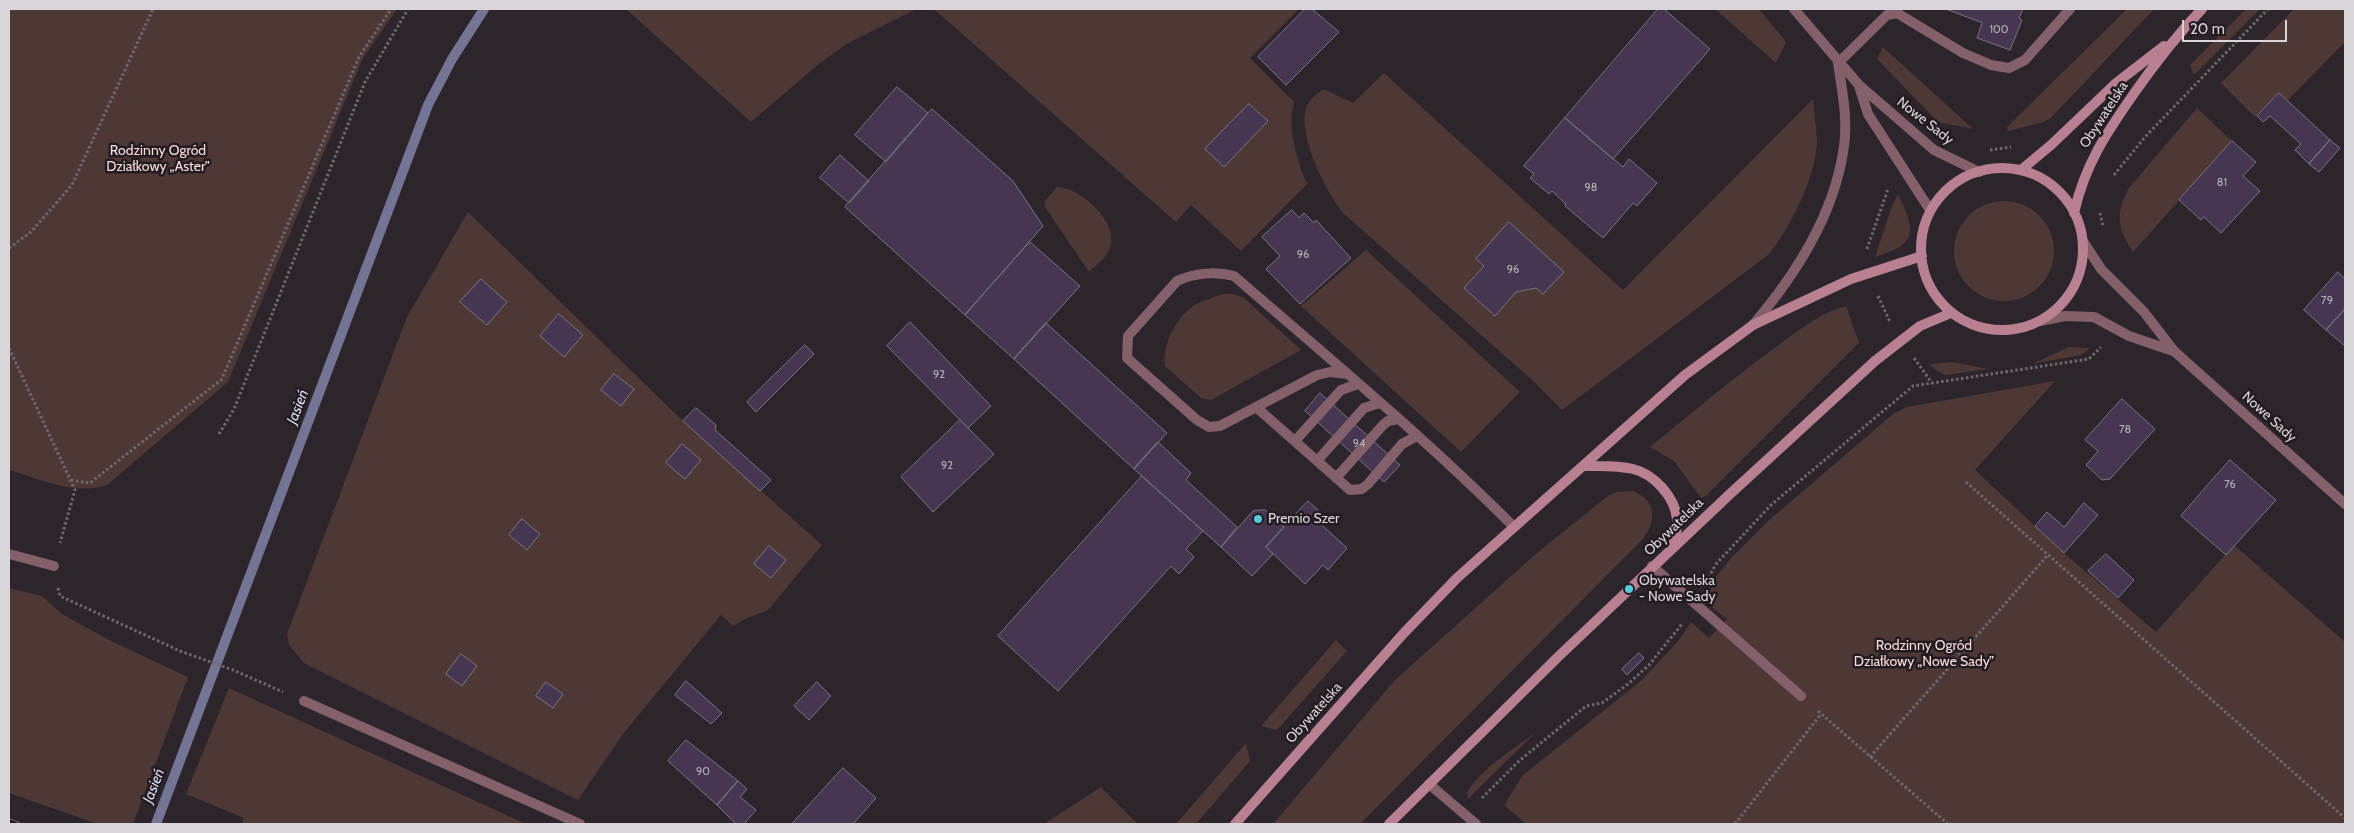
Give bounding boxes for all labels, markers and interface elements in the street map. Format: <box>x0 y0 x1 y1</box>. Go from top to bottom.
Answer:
scale bar <box>2184 10 2289 42</box>
text: 20 m <box>2190 20 2225 38</box>
house number: 100 <box>1990 23 2008 37</box>
street label: Obywatelska <box>2076 79 2132 151</box>
street label: Nowe Sady <box>1893 94 1957 148</box>
park label: Rodzinny Ogród Działkowy „Aster” <box>106 143 210 176</box>
house number: 81 <box>2217 176 2227 190</box>
house number: 98 <box>1585 181 1597 195</box>
house number: 96 <box>1297 248 1309 262</box>
house number: 96 <box>1507 263 1519 277</box>
house number: 79 <box>2321 294 2333 308</box>
house number: 92 <box>933 368 945 382</box>
water label: Jasień <box>283 387 313 427</box>
street label: Nowe Sady <box>2238 388 2300 446</box>
house number: 78 <box>2119 423 2131 437</box>
house number: 94 <box>1353 437 1365 451</box>
house number: 92 <box>941 459 953 473</box>
house number: 76 <box>2224 478 2236 492</box>
street label: Obywatelska <box>1641 495 1707 559</box>
place label: Premio Szer <box>1268 511 1339 527</box>
marker: Premio Szer <box>1252 513 1264 525</box>
place label: Obywatelska - Nowe Sady <box>1639 573 1716 606</box>
marker: Obywatelska - Nowe Sady <box>1623 583 1635 595</box>
park label: Rodzinny Ogród Działkowy „Nowe Sady” <box>1854 638 1994 670</box>
street label: Obywatelska <box>1282 679 1346 747</box>
house number: 90 <box>696 765 710 779</box>
water label: Jasień <box>139 766 169 806</box>

